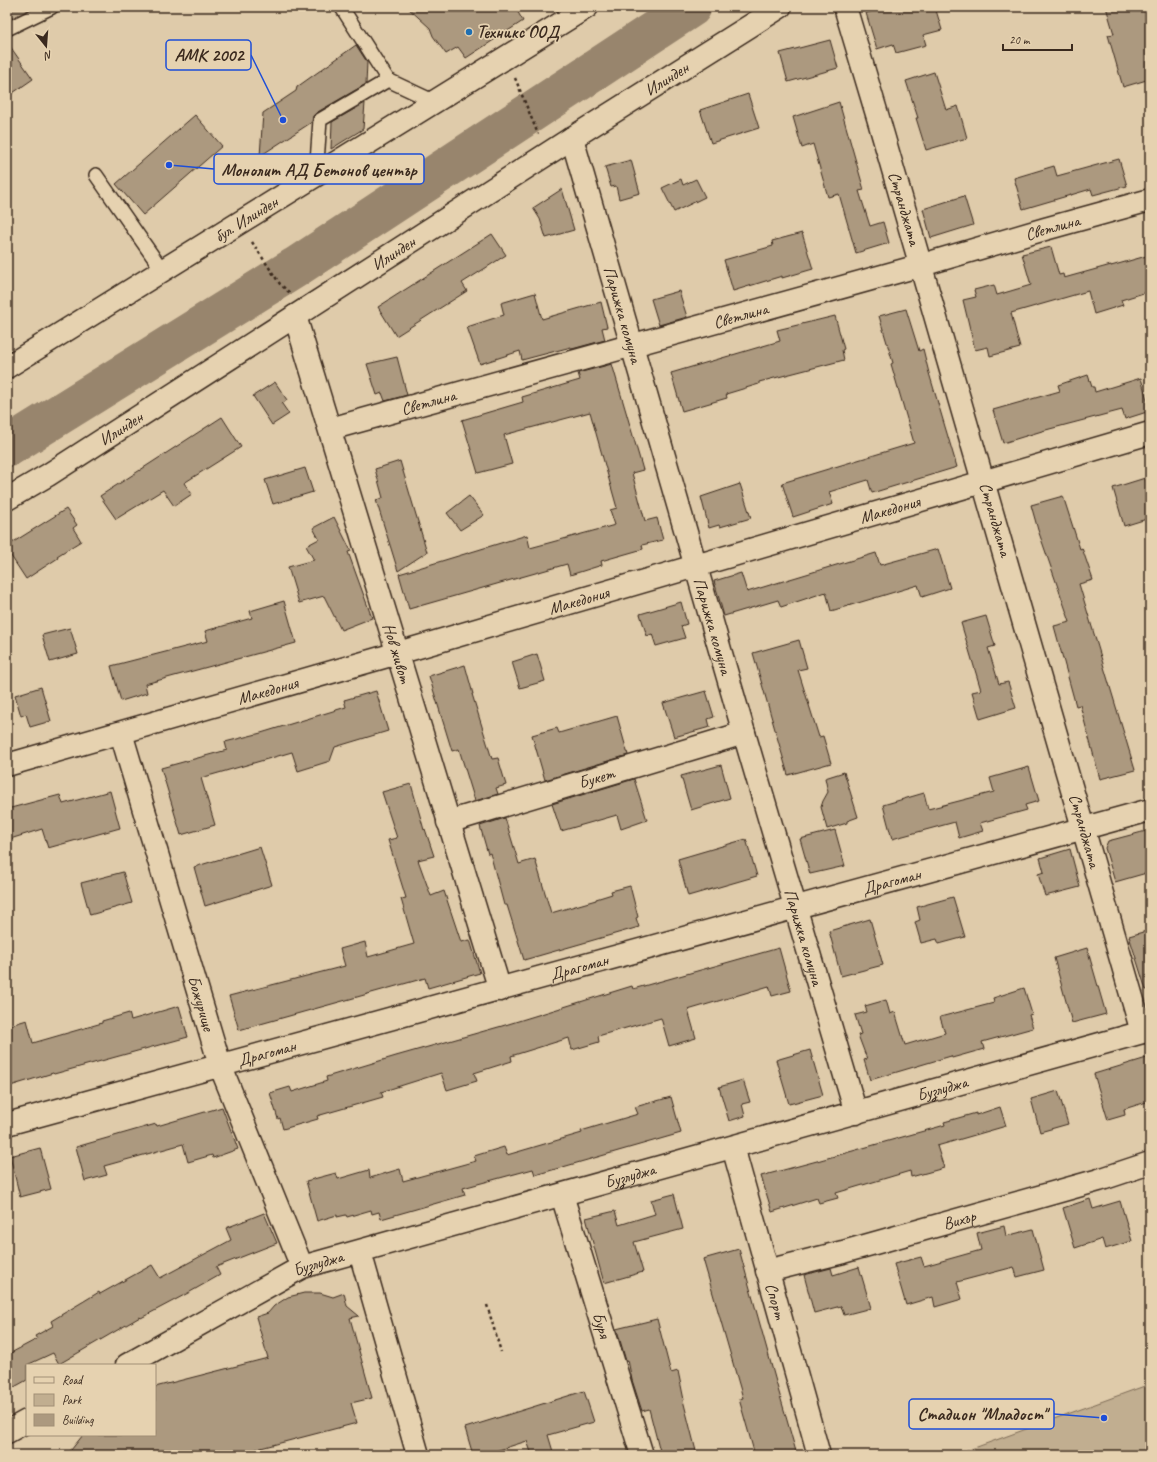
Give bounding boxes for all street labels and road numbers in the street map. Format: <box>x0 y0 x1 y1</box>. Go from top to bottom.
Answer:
street label: Илинден <box>641 57 693 101</box>
street label: Странджата <box>884 169 926 250</box>
street label: бул. Илинден <box>210 191 283 247</box>
street label: Светлина <box>1023 209 1084 245</box>
street label: Илинден <box>368 231 420 275</box>
street label: Парижка комуна <box>599 264 647 368</box>
street label: Светлина <box>711 298 772 333</box>
street label: Светлина <box>399 384 460 420</box>
street label: Илинден <box>95 406 148 450</box>
street label: Странджата <box>975 480 1016 561</box>
street label: Македония <box>857 490 924 528</box>
street label: Парижка комуна <box>689 575 737 679</box>
street label: Македония <box>546 581 613 619</box>
street label: Нов живот <box>378 621 416 686</box>
street label: Македония <box>235 672 302 709</box>
street label: Букет <box>576 762 619 793</box>
street label: Странджата <box>1064 792 1106 872</box>
street label: Драгоман <box>860 863 924 900</box>
street label: Парижка комуна <box>779 886 828 990</box>
street label: Драгоман <box>547 949 612 985</box>
street label: Божурище <box>183 973 220 1035</box>
street label: Драгоман <box>235 1035 299 1071</box>
street label: Бузлуджа <box>914 1071 972 1106</box>
street label: Бузлуджа <box>602 1158 660 1193</box>
street label: Вихър <box>941 1205 979 1234</box>
street label: Бузлуджа <box>289 1245 348 1281</box>
street label: Спорт <box>760 1281 791 1322</box>
street label: Буря <box>588 1310 616 1342</box>

